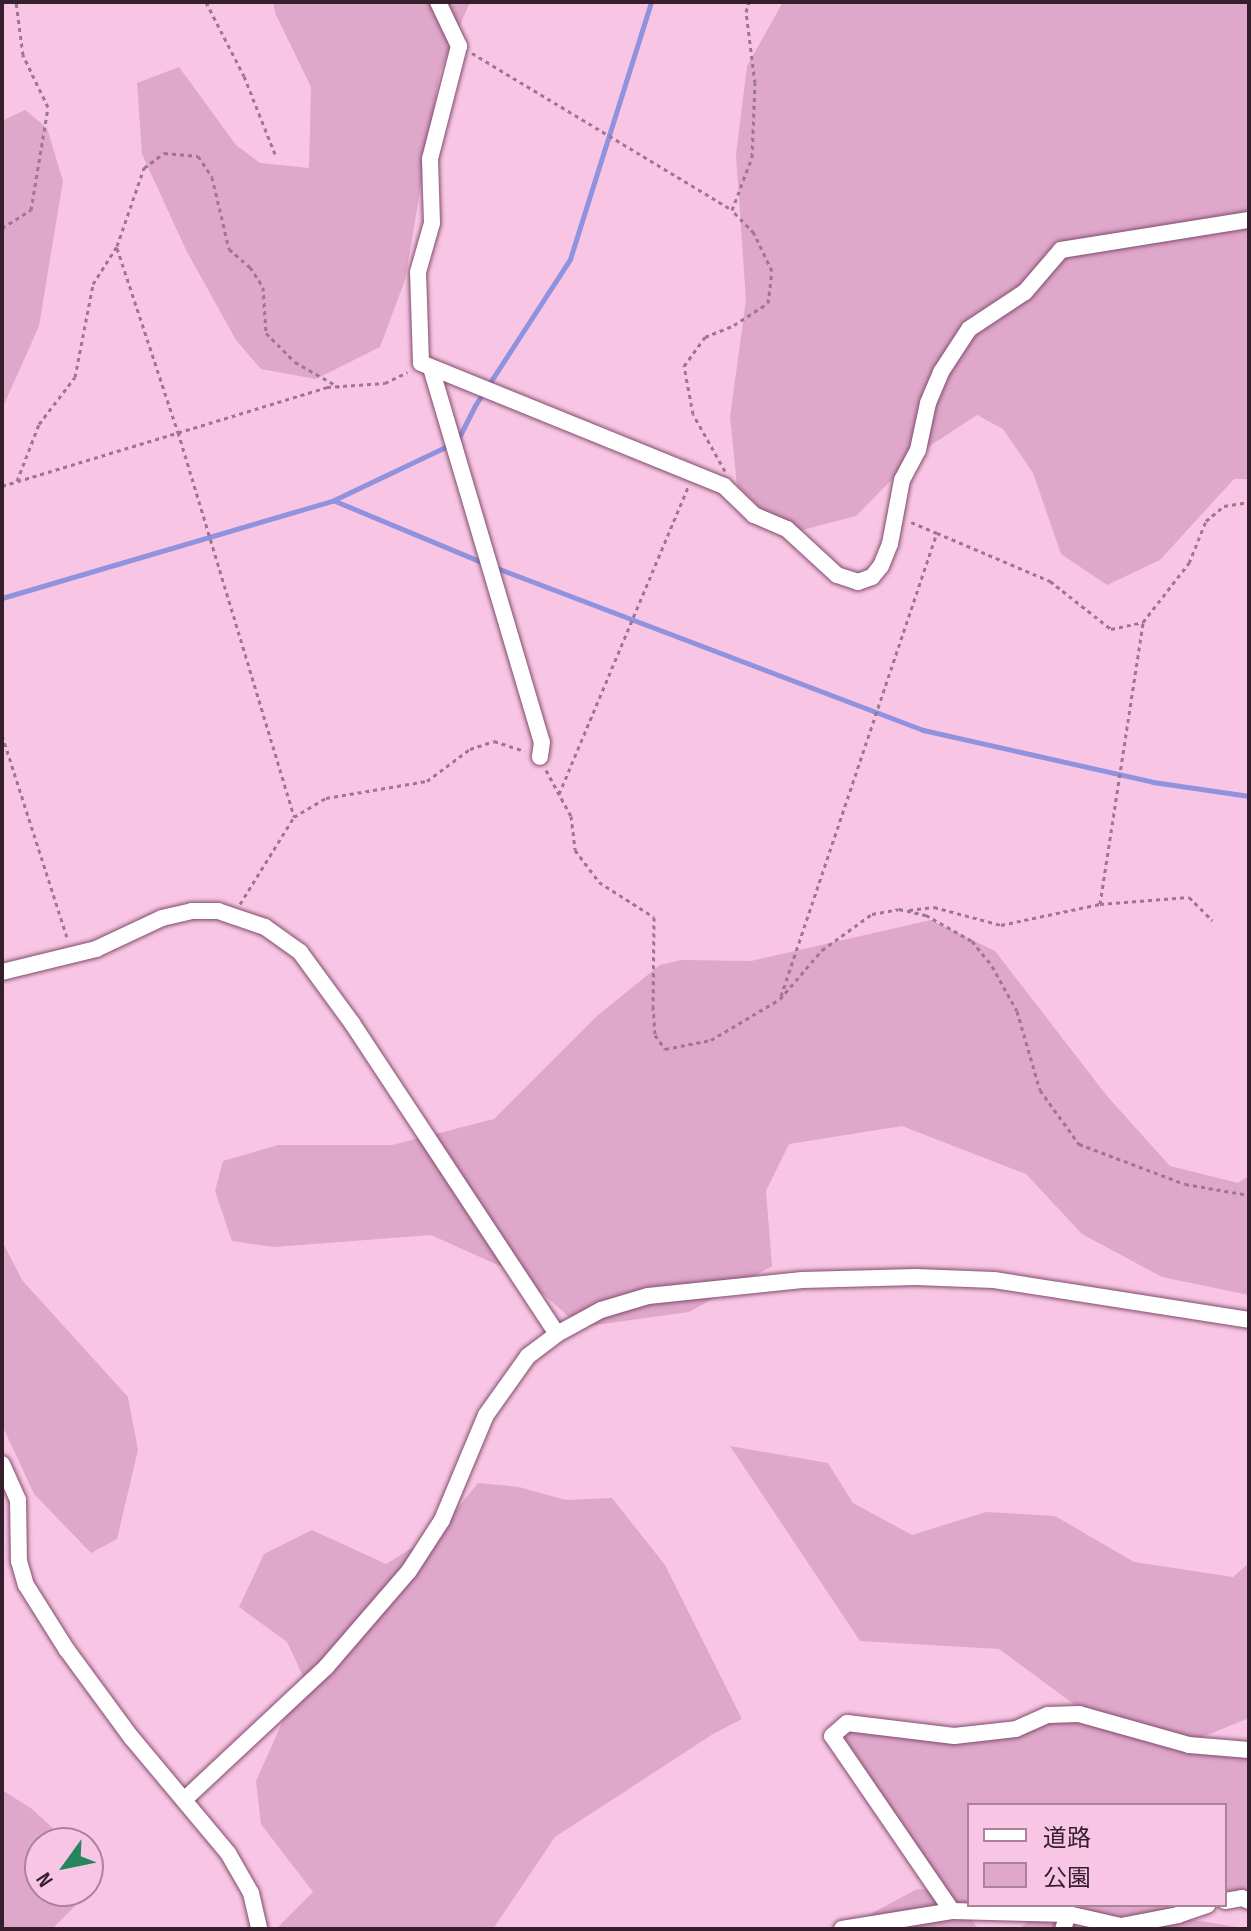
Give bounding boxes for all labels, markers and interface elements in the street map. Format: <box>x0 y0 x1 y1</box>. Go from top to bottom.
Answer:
legend <box>967 1803 1227 1907</box>
text: 道路 <box>1043 1824 1091 1853</box>
north arrow <box>24 1827 104 1907</box>
text: 公園 <box>1043 1864 1091 1893</box>
text: N <box>31 1867 60 1892</box>

